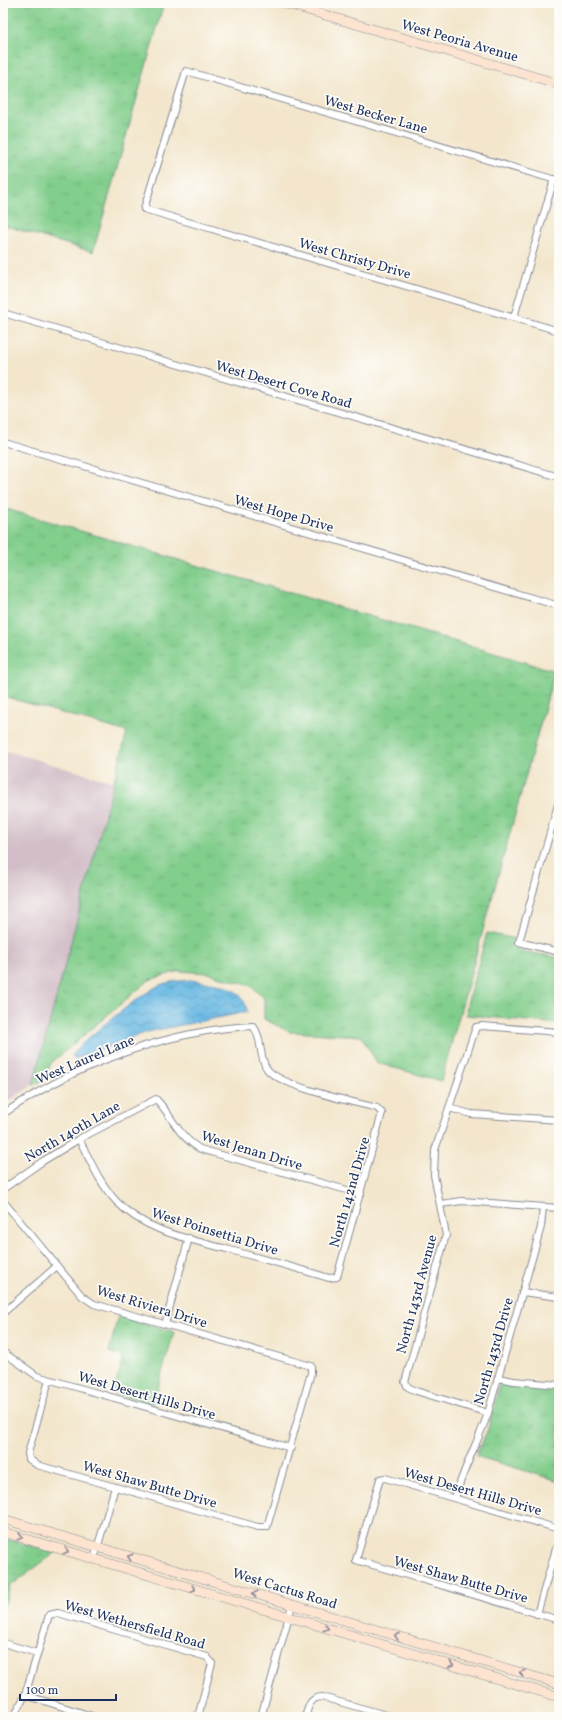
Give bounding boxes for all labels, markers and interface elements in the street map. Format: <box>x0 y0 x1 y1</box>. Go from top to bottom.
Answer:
street label: West Peoria Avenue <box>399 16 521 67</box>
street label: West Becker Lane <box>322 92 430 139</box>
street label: West Christy Drive <box>296 234 413 285</box>
street label: West Desert Cove Road <box>213 357 354 414</box>
street label: West Hope Drive <box>232 491 336 538</box>
street label: West Laurel Lane <box>33 1031 138 1090</box>
street label: North 140th Lane <box>21 1097 124 1167</box>
street label: West Jenan Drive <box>198 1127 305 1176</box>
street label: North 142nd Drive <box>326 1135 375 1250</box>
street label: West Poinsettia Drive <box>149 1204 281 1261</box>
street label: North 143rd Avenue <box>392 1232 443 1356</box>
street label: West Riviera Drive <box>94 1282 210 1333</box>
street label: North 143rd Drive <box>470 1295 519 1407</box>
street label: West Desert Hills Drive <box>76 1368 218 1425</box>
street label: West Shaw Butte Drive <box>80 1457 219 1514</box>
street label: West Desert Hills Drive <box>402 1464 544 1521</box>
one-way arrow <box>16 1532 23 1541</box>
one-way arrow <box>62 1546 69 1555</box>
street label: West Shaw Butte Drive <box>391 1552 530 1609</box>
one-way arrow <box>127 1553 134 1562</box>
street label: West Cactus Road <box>230 1564 339 1614</box>
one-way arrow <box>190 1584 197 1593</box>
one-way arrow <box>251 1590 258 1599</box>
street label: West Wethersfield Road <box>62 1596 208 1655</box>
one-way arrow <box>322 1623 329 1632</box>
one-way arrow <box>394 1632 401 1641</box>
one-way arrow <box>447 1660 454 1669</box>
one-way arrow <box>518 1669 525 1678</box>
scale bar <box>20 1676 116 1702</box>
text: 100 m <box>26 1683 59 1699</box>

